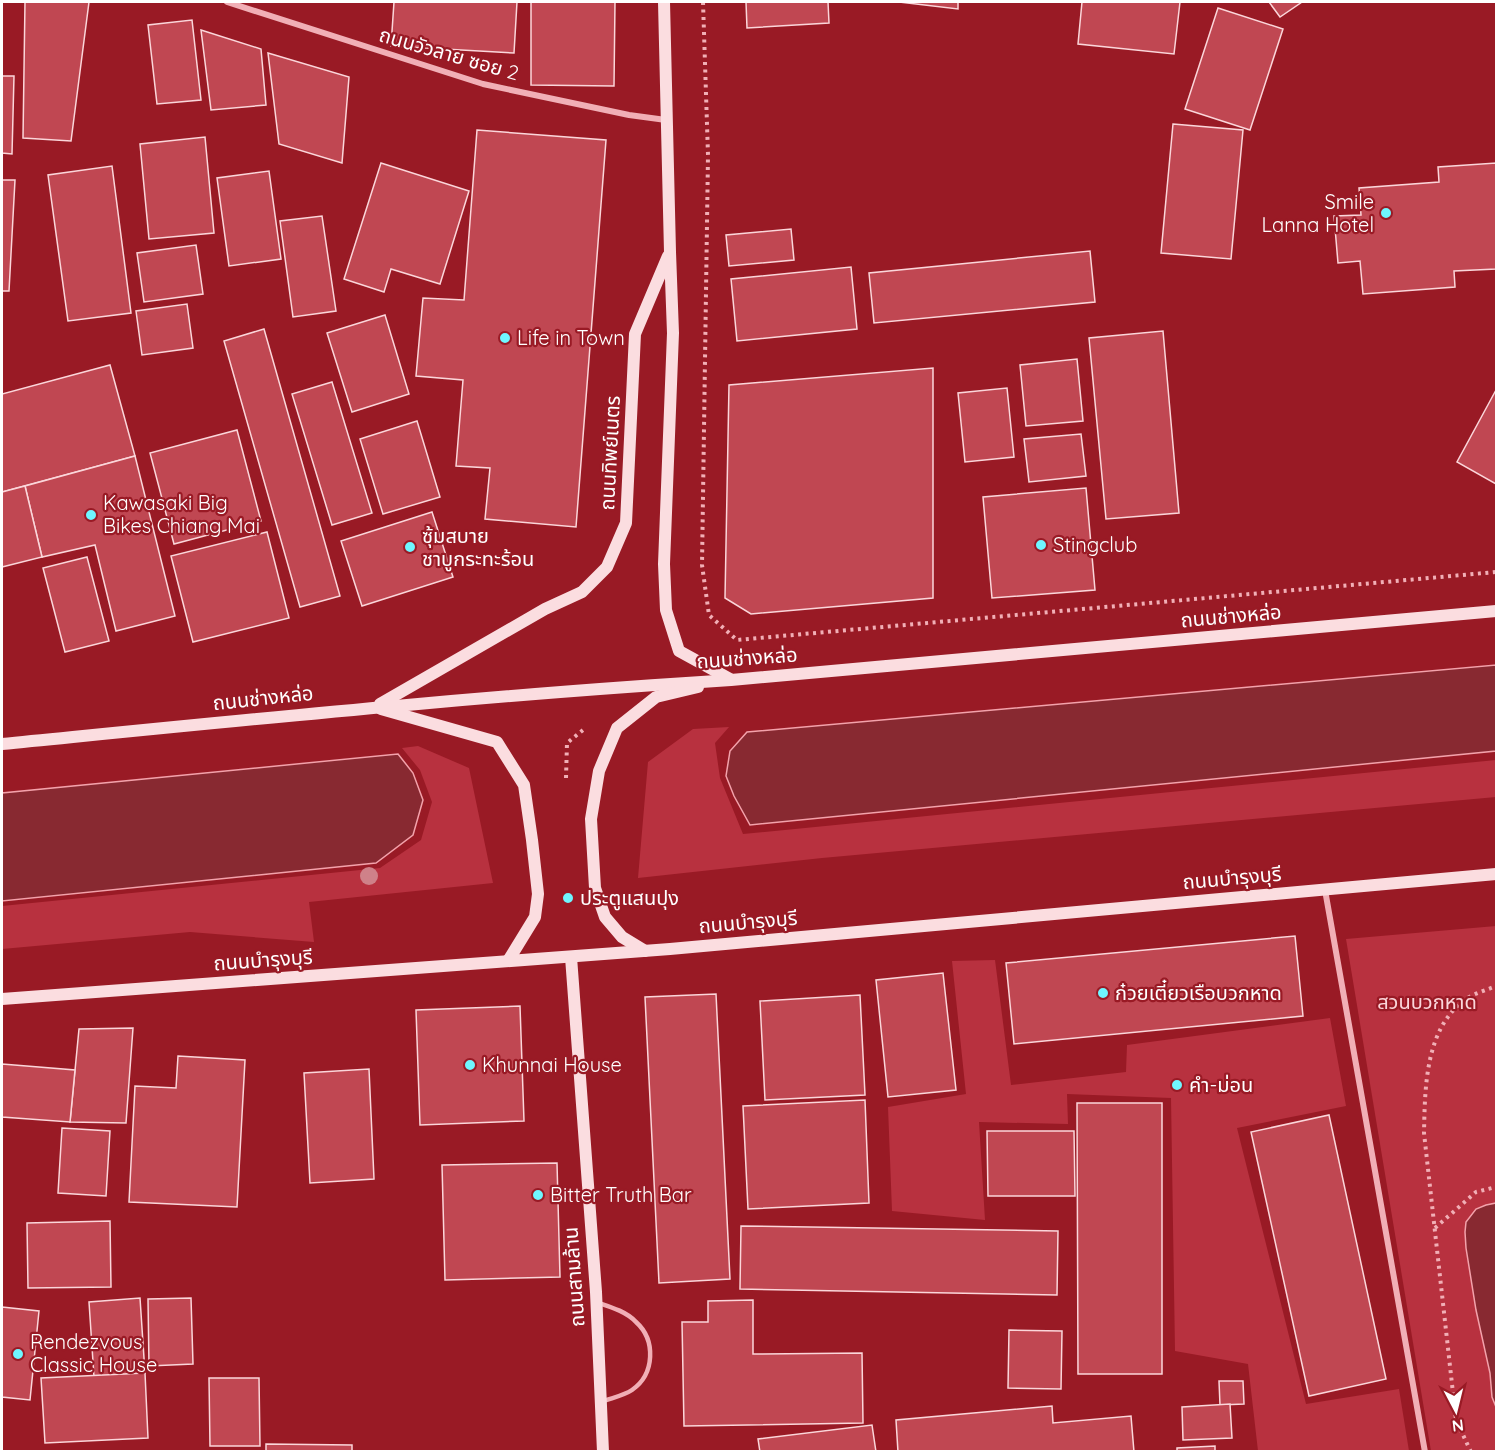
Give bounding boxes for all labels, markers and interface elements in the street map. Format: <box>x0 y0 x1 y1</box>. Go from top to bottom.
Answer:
street label: ถนนวัวลาย ซอย 2 <box>376 22 522 85</box>
place label: Smile Lanna Hotel <box>1261 189 1374 237</box>
marker: Smile Lanna Hotel <box>1379 206 1393 220</box>
place label: Life in Town <box>517 325 625 350</box>
marker: Life in Town <box>498 331 512 345</box>
street label: ถนนทิพย์เนตร <box>594 395 625 511</box>
place label: Kawasaki Big Bikes Chiang Mai <box>103 490 260 538</box>
marker: Kawasaki Big Bikes Chiang Mai <box>84 508 98 522</box>
place label: ซุ้มสบาย ชาบูกระทะร้อน <box>422 523 534 572</box>
place label: Stingclub <box>1053 532 1137 557</box>
marker: Stingclub <box>1034 538 1048 552</box>
marker: ซุ้มสบาย ชาบูกระทะร้อน <box>403 540 417 554</box>
street label: ถนนช่างหล่อ <box>1180 599 1282 632</box>
street label: ถนนช่างหล่อ <box>696 642 798 673</box>
street label: ถนนช่างหล่อ <box>211 680 315 715</box>
street label: ถนนบำรุงบุรี <box>1182 861 1282 894</box>
place label: ประตูแสนปุง <box>580 885 679 911</box>
marker: ประตูแสนปุง <box>561 891 575 905</box>
street label: ถนนบำรุงบุรี <box>698 905 798 938</box>
street label: ถนนบำรุงบุรี <box>213 944 313 975</box>
place label: ก๋วยเตี๋ยวเรือบวกหาด <box>1115 979 1282 1005</box>
marker: ก๋วยเตี๋ยวเรือบวกหาด <box>1096 986 1110 1000</box>
park label: สวนบวกหาด <box>1377 989 1477 1014</box>
place label: Khunnai House <box>482 1052 622 1077</box>
marker: Khunnai House <box>463 1058 477 1072</box>
place label: คำ-ม่อน <box>1189 1072 1253 1097</box>
marker: คำ-ม่อน <box>1170 1078 1184 1092</box>
place label: Bitter Truth Bar <box>550 1182 692 1207</box>
marker: Bitter Truth Bar <box>531 1188 545 1202</box>
street label: ถนนสามล้าน <box>558 1226 589 1328</box>
place label: Rendezvous Classic House <box>30 1329 157 1377</box>
marker: Rendezvous Classic House <box>11 1347 25 1361</box>
north arrow <box>1426 1381 1486 1441</box>
text: N <box>1451 1415 1465 1437</box>

